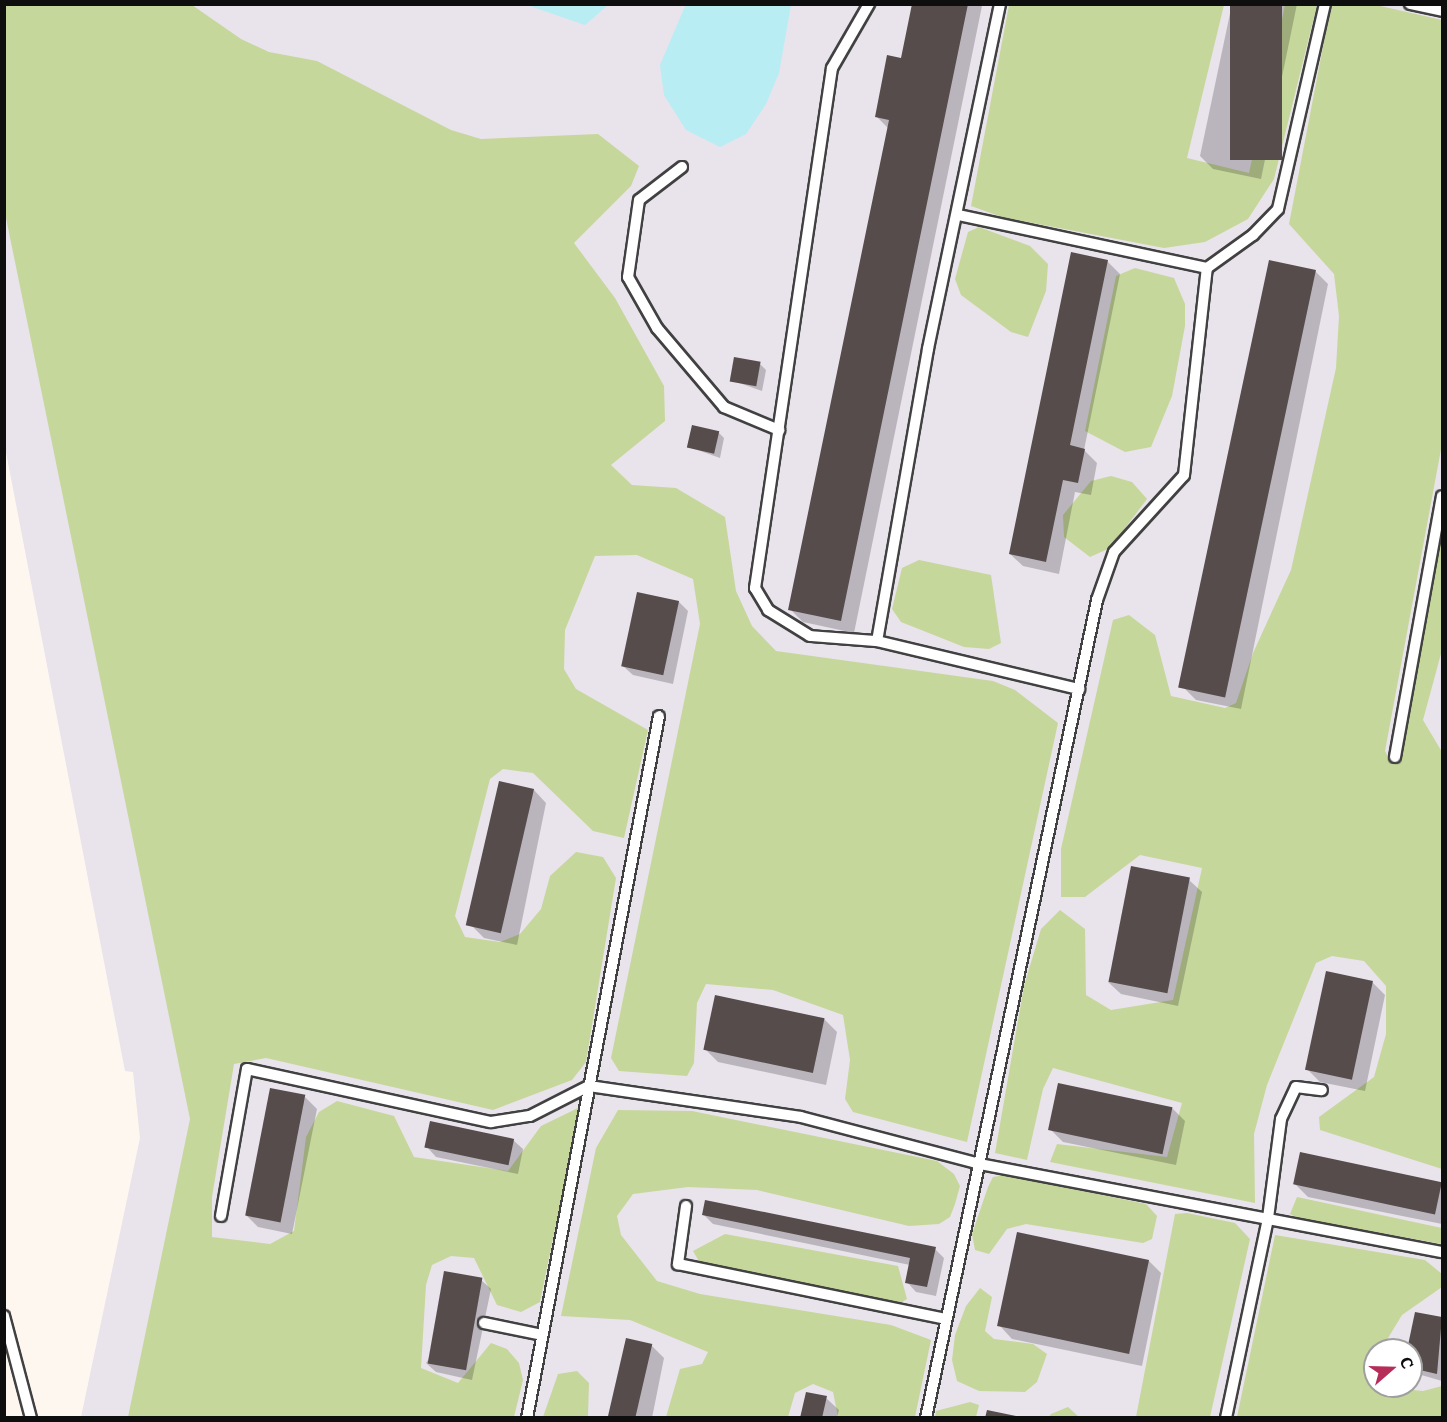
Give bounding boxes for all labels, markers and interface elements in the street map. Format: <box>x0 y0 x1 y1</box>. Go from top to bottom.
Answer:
north arrow <box>1363 1338 1423 1398</box>
text: С <box>1395 1353 1421 1372</box>

